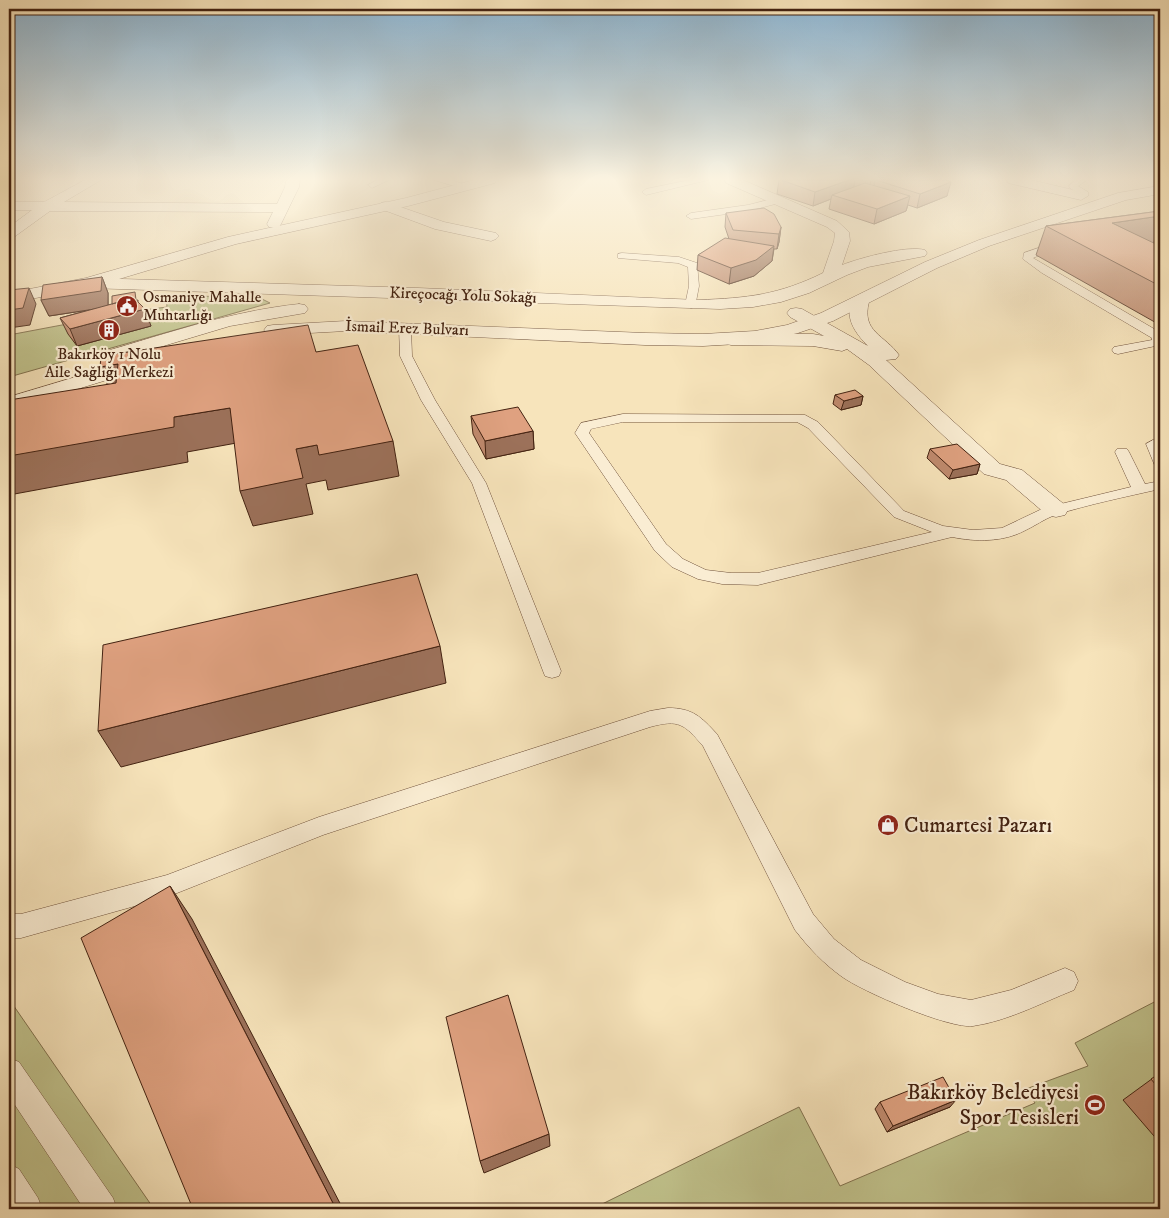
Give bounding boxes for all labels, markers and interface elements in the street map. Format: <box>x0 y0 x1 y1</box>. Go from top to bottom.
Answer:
street label: Kireçocağı Yolu Sokağı <box>389 282 537 308</box>
place label: Osmaniye Mahalle Muhtarlığı <box>143 287 262 325</box>
public building icon: Osmaniye Mahalle Muhtarlığı <box>115 294 139 318</box>
street label: İsmail Erez Bulvarı <box>345 316 469 340</box>
building icon: Bakırköy 1 Nolu Aile Sağlığı Merkezi <box>97 318 121 342</box>
place label: Bakırköy 1 Nolu Aile Sağlığı Merkezi <box>45 344 173 382</box>
place label: Cumartesi Pazarı <box>904 812 1052 839</box>
shop icon: Cumartesi Pazarı <box>876 813 900 837</box>
place label: Bakırköy Belediyesi Spor Tesisleri <box>907 1079 1079 1131</box>
sports icon: Bakırköy Belediyesi Spor Tesisleri <box>1083 1093 1107 1117</box>

